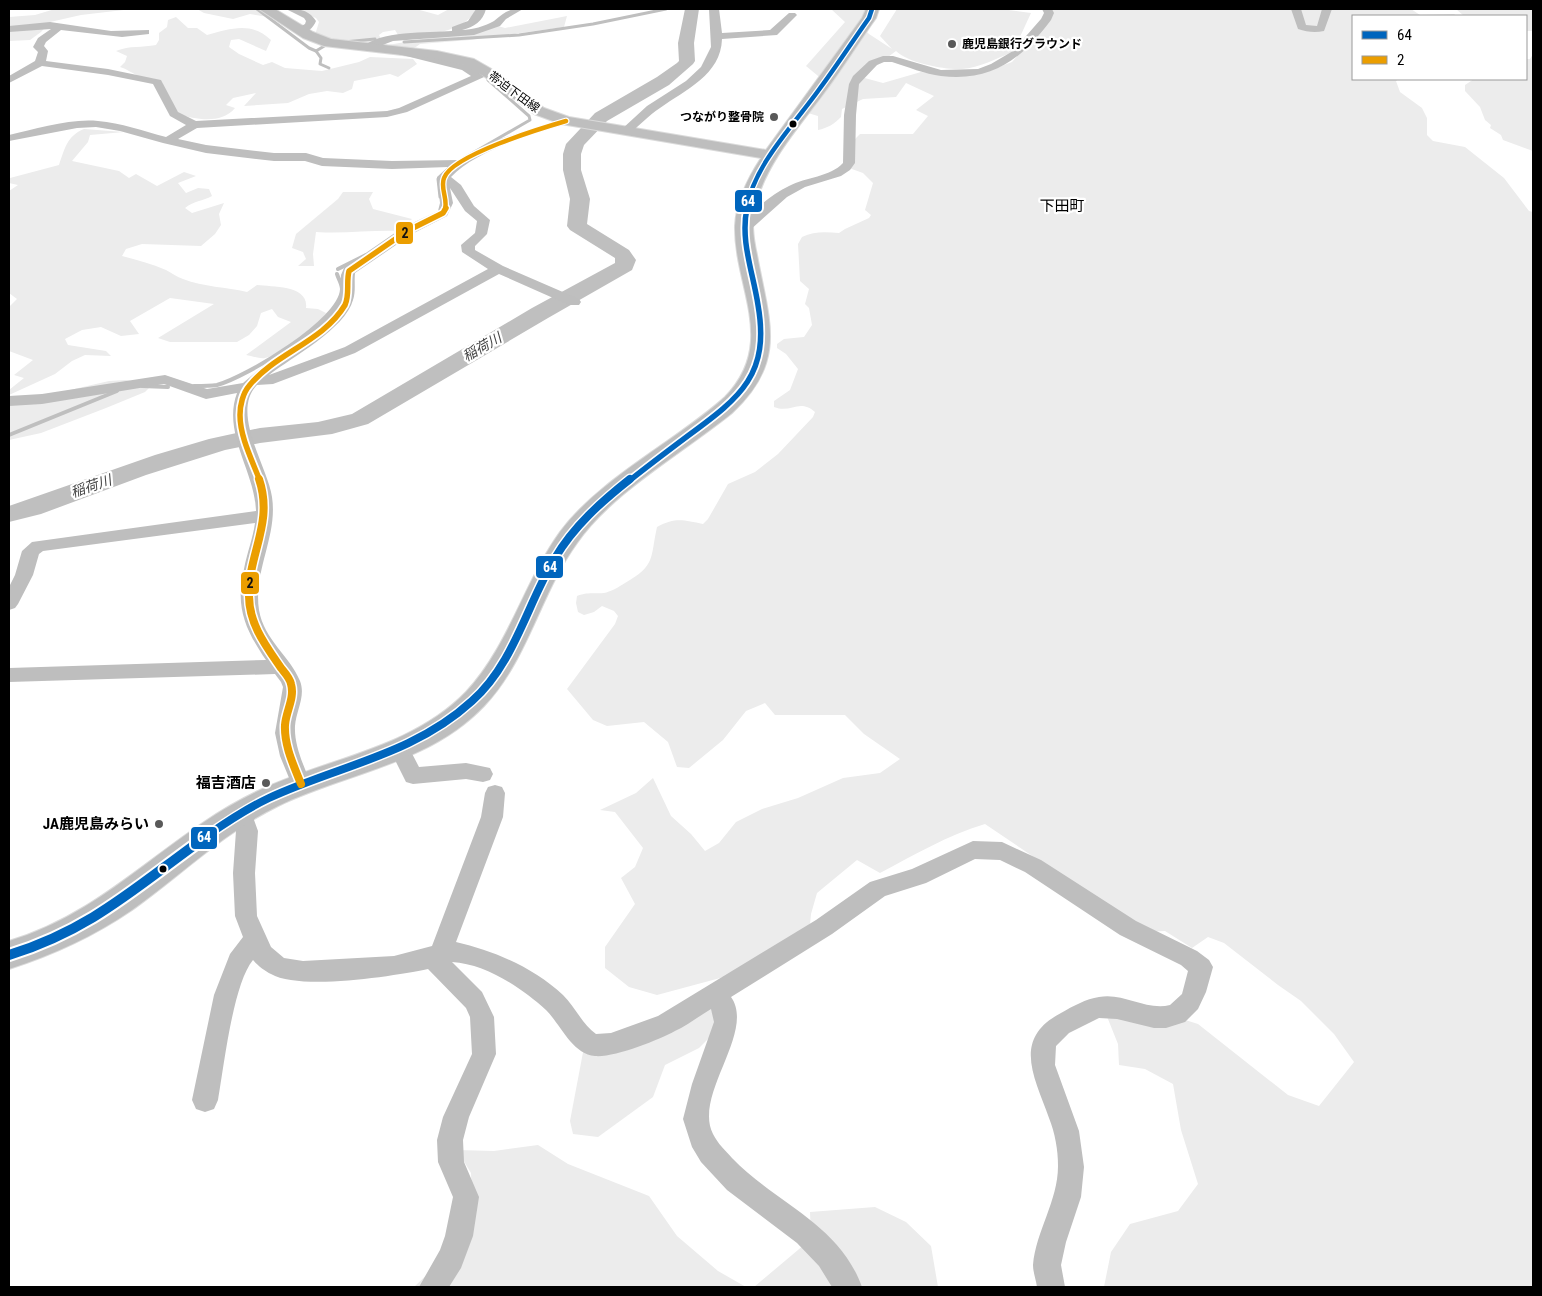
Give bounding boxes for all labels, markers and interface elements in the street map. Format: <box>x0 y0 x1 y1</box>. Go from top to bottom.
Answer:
legend <box>1352 15 1527 80</box>
text: 64 <box>1397 26 1412 44</box>
place label: 鹿児島銀行グラウンド <box>962 37 1082 51</box>
marker: 鹿児島銀行グラウンド <box>946 38 958 50</box>
text: 2 <box>1397 51 1404 69</box>
street label: 帯迫下田線 <box>486 69 542 115</box>
place label: つながり整骨院 <box>680 110 764 124</box>
marker: つながり整骨院 <box>768 111 780 123</box>
unlabelled marker <box>788 119 798 129</box>
line badge: 64 <box>734 189 763 213</box>
text: 64 <box>741 193 755 209</box>
district label: 下田町 <box>1039 197 1085 215</box>
line badge: 2 <box>395 221 414 245</box>
text: 2 <box>401 225 409 241</box>
water label: 稲荷川 <box>460 329 506 364</box>
water label: 稲荷川 <box>69 471 115 500</box>
line badge: 64 <box>535 555 564 579</box>
text: 64 <box>543 559 557 575</box>
line badge: 2 <box>240 571 260 595</box>
text: 2 <box>246 575 254 591</box>
place label: 福吉酒店 <box>195 774 256 792</box>
marker: 福吉酒店 <box>260 777 272 789</box>
place label: JA鹿児島みらい <box>43 815 149 833</box>
marker: JA鹿児島みらい <box>153 818 165 830</box>
line badge: 64 <box>190 826 218 850</box>
text: 64 <box>197 829 211 845</box>
unlabelled marker <box>158 864 168 874</box>

